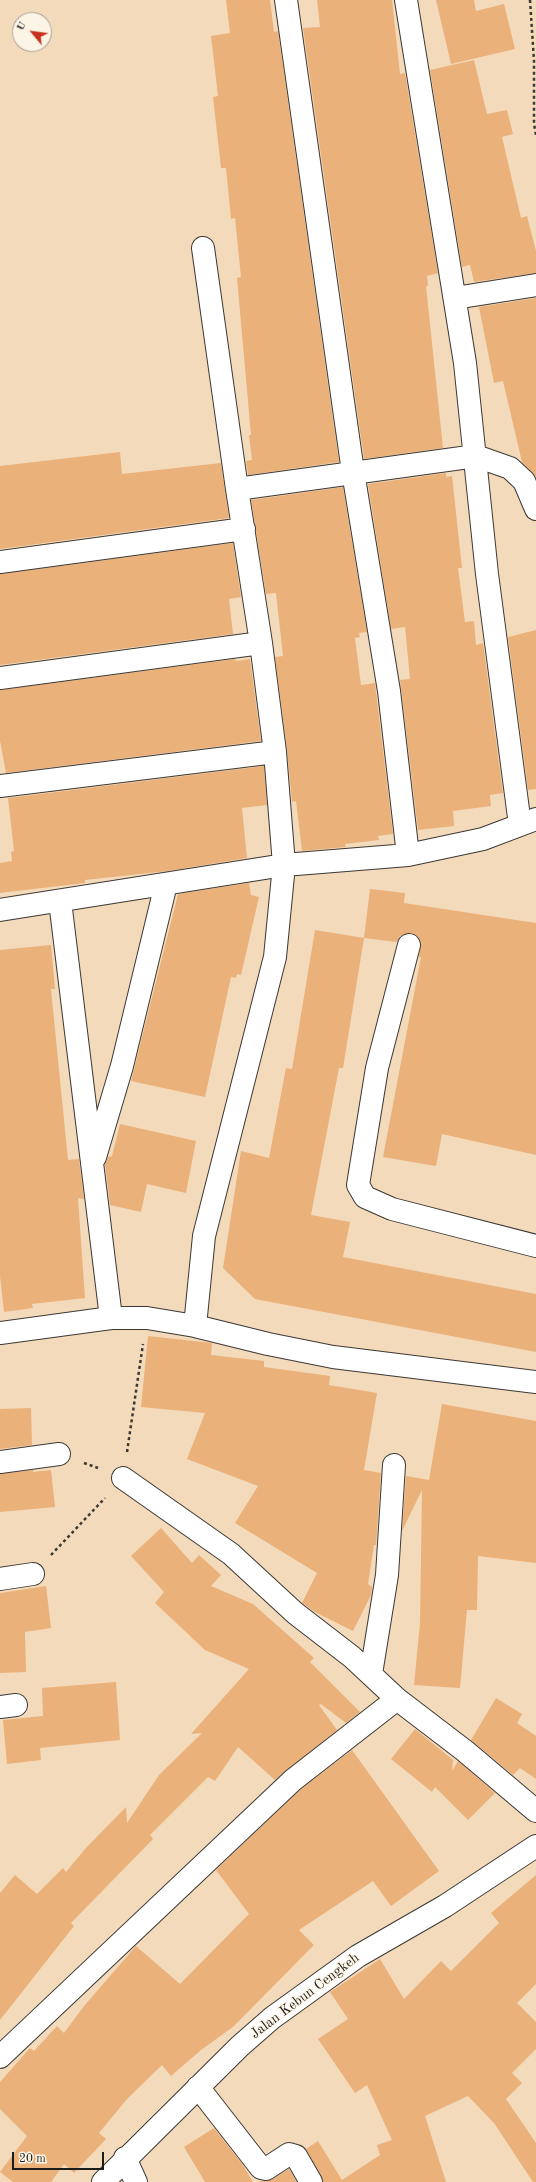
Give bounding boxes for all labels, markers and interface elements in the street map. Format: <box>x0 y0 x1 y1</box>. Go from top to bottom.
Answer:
north arrow <box>12 12 52 52</box>
text: U <box>15 20 29 33</box>
street label: Jalan Kebun Cengkeh <box>247 1950 363 2042</box>
scale bar <box>14 2144 106 2170</box>
text: 20 m <box>19 2153 46 2165</box>

